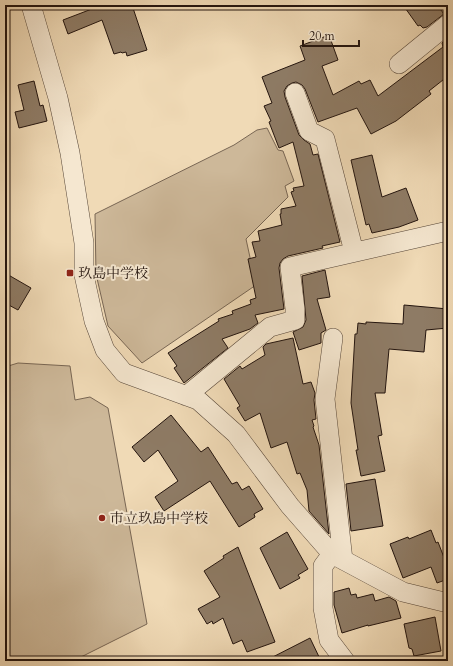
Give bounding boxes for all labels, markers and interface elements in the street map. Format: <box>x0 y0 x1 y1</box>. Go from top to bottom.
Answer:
scale bar <box>303 22 359 48</box>
text: 20 m <box>309 28 336 44</box>
place label: 玖島中学校 <box>78 264 148 283</box>
marker: 玖島中学校 <box>65 268 75 278</box>
place label: 市立玖島中学校 <box>110 509 208 528</box>
marker: 市立玖島中学校 <box>97 513 107 523</box>

